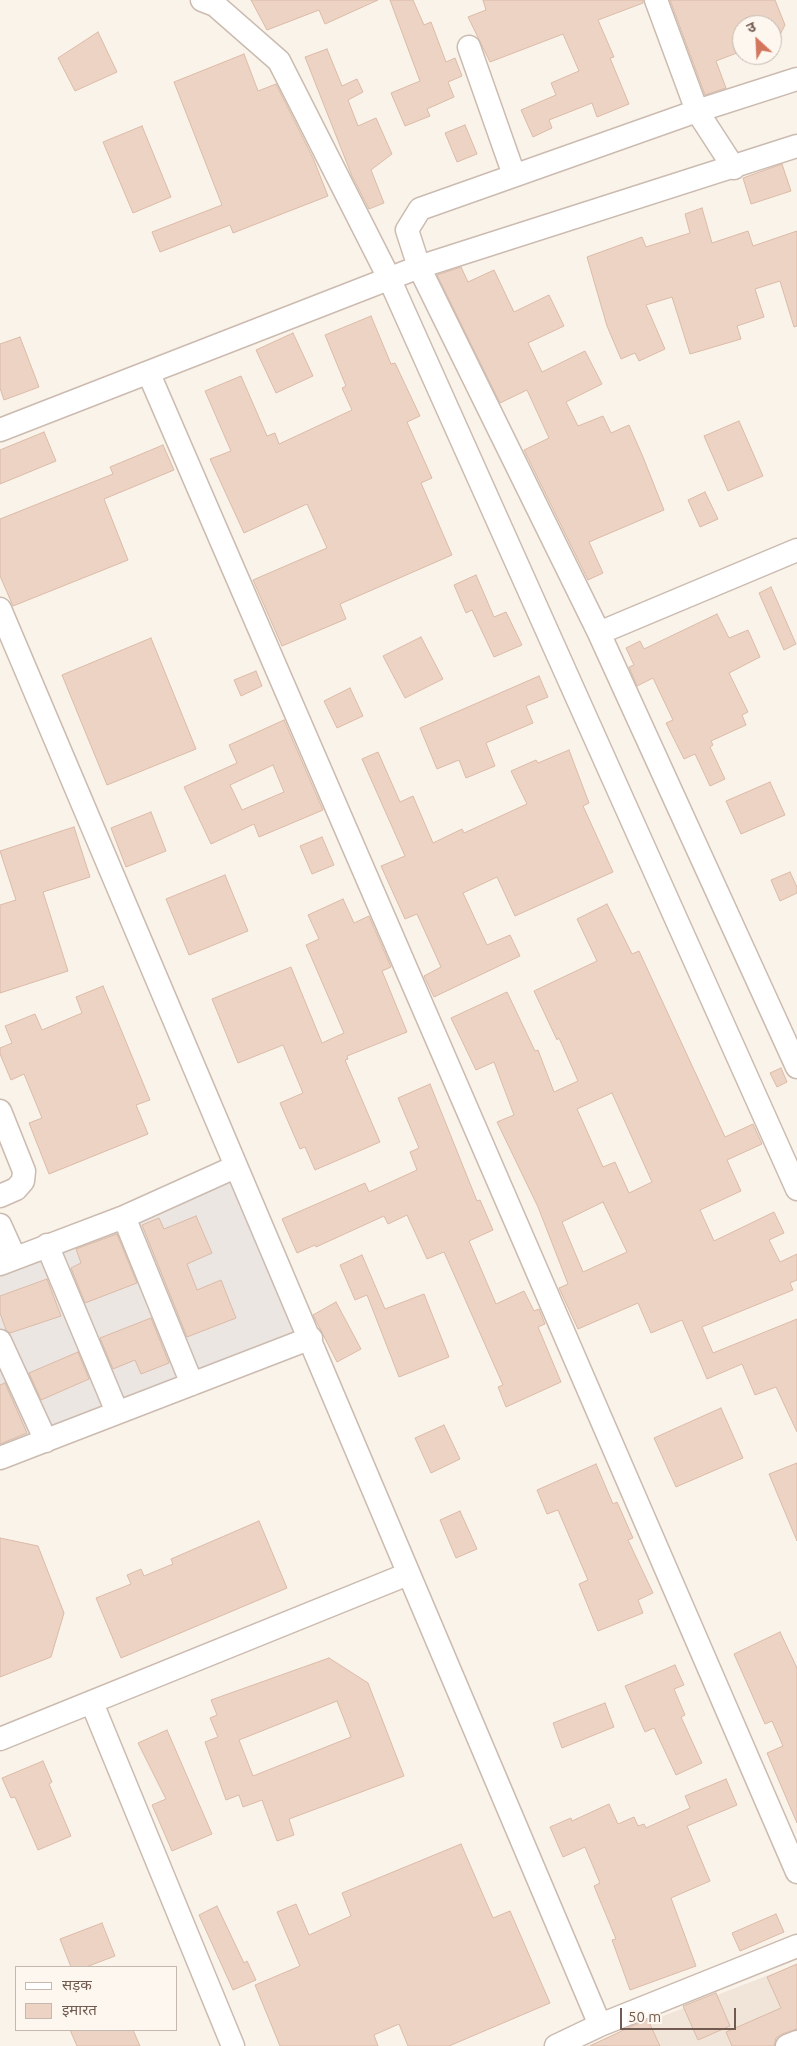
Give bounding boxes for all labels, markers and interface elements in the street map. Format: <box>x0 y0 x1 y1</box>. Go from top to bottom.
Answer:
north arrow <box>732 15 782 65</box>
text: उ <box>744 18 758 36</box>
legend <box>15 1966 178 2031</box>
text: सड़क <box>62 1976 92 1993</box>
scale bar <box>622 1998 738 2030</box>
text: इमारत <box>62 2001 97 2018</box>
text: 50 m <box>628 2008 661 2025</box>

